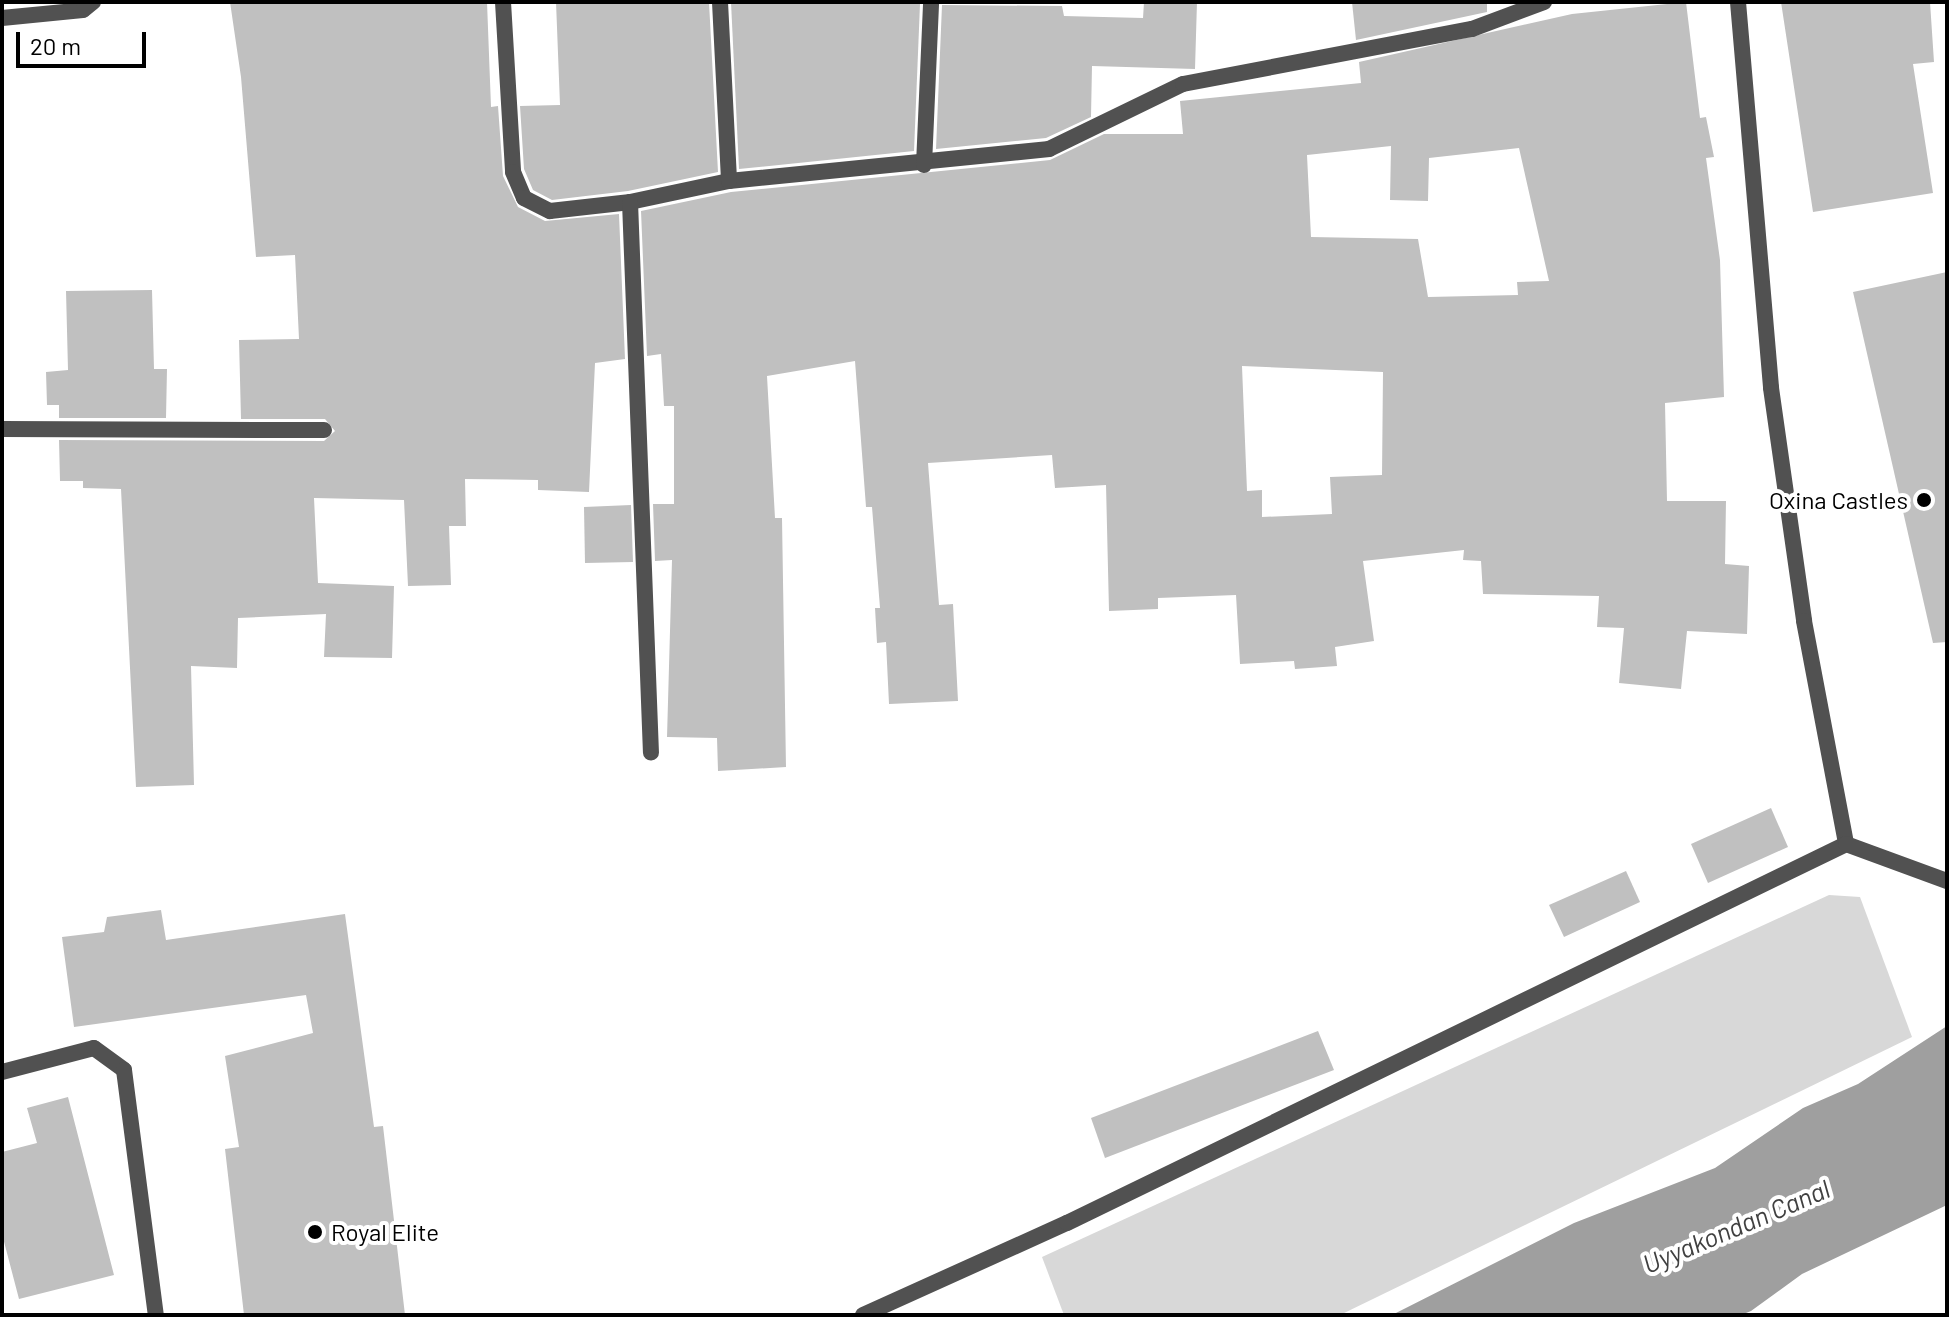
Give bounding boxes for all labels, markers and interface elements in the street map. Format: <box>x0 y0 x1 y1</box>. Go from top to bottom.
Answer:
scale bar <box>20 16 150 66</box>
text: 20 m <box>30 31 81 60</box>
place label: Oxina Castles <box>1769 486 1908 514</box>
marker: Oxina Castles <box>1915 491 1933 509</box>
water label: Uyyakondan Canal <box>1638 1173 1834 1279</box>
place label: Royal Elite <box>331 1218 439 1246</box>
marker: Royal Elite <box>306 1223 324 1241</box>

